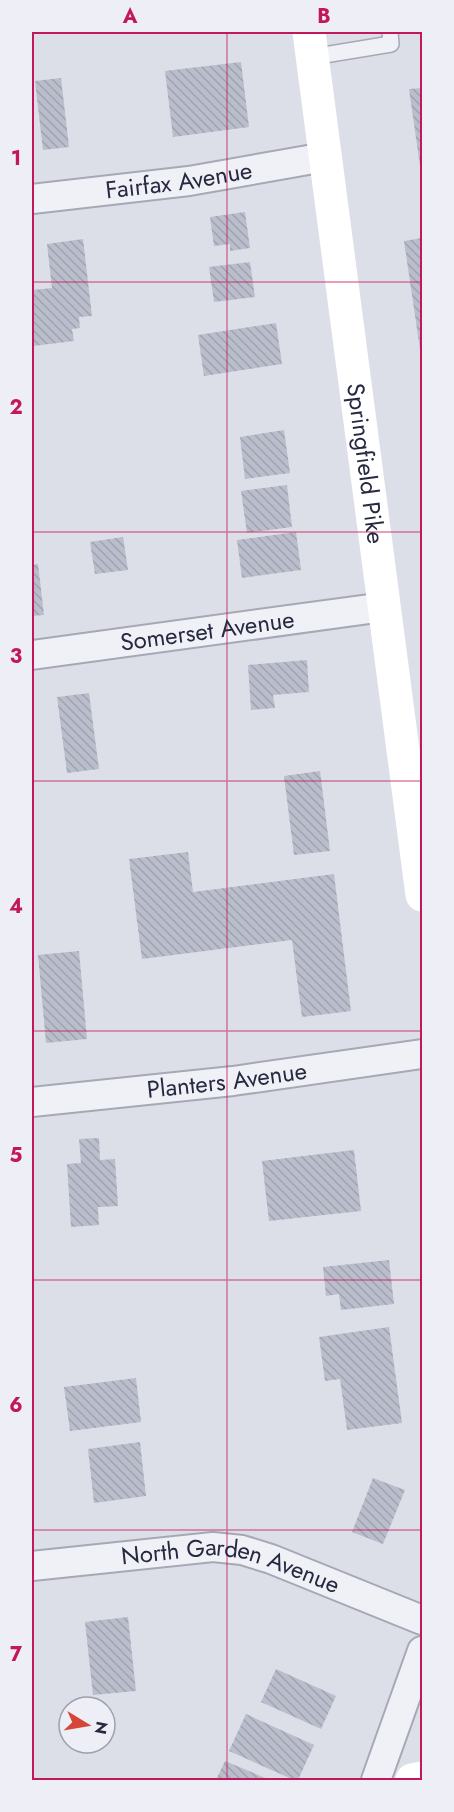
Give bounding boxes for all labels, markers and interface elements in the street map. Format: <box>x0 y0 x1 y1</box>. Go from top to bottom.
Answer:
text: A <box>122 2 138 31</box>
text: B <box>317 2 331 31</box>
text: 1 <box>11 144 21 173</box>
street label: Fairfax Avenue <box>104 152 255 207</box>
street label: Springfield Pike <box>338 381 394 546</box>
text: 2 <box>9 393 23 422</box>
street label: Somerset Avenue <box>118 601 297 660</box>
text: 3 <box>10 642 22 671</box>
text: 4 <box>9 892 23 921</box>
street label: Planters Avenue <box>145 1053 309 1107</box>
text: 5 <box>10 1141 23 1170</box>
text: 6 <box>9 1391 23 1420</box>
street label: North Garden Avenue <box>119 1529 345 1602</box>
text: 7 <box>10 1640 23 1669</box>
north arrow <box>57 1695 117 1755</box>
text: N <box>89 1719 114 1736</box>

